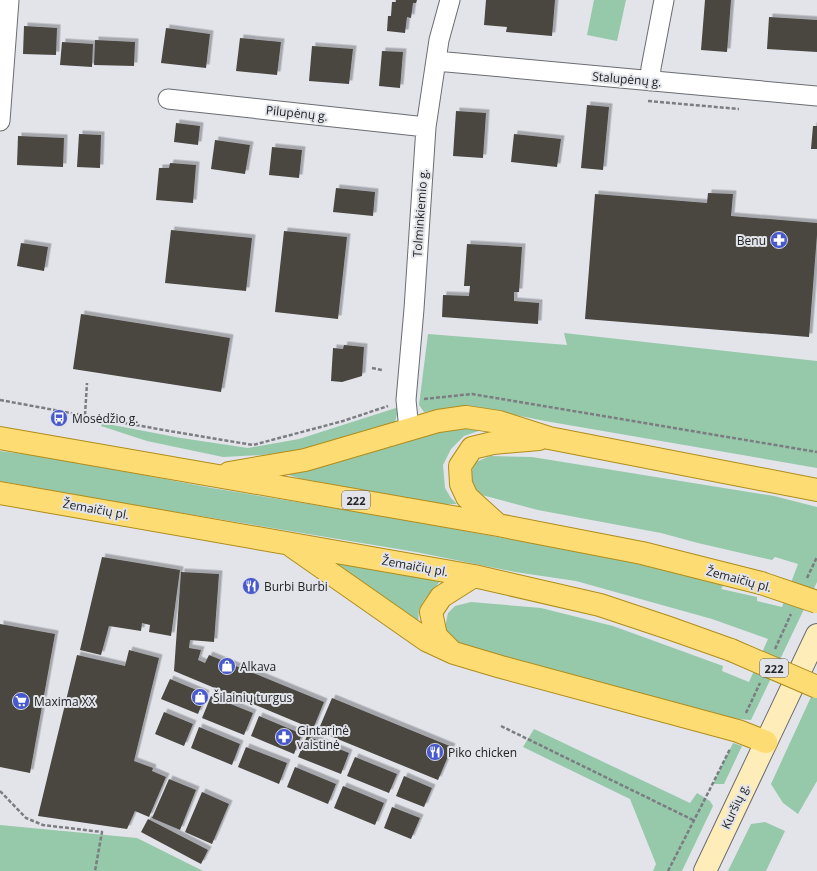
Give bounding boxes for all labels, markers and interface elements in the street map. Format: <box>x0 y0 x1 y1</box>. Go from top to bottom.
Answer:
street label: Stalupėnų g. <box>592 68 662 90</box>
street label: Pilupėnų g. <box>265 101 329 125</box>
street label: Tolminkiemio g. <box>408 168 432 258</box>
pharmacy icon: Benu <box>769 230 789 250</box>
place label: Benu <box>737 232 766 249</box>
bus stop icon: Mosėdžio g. <box>49 408 69 428</box>
place label: Mosėdžio g. <box>72 410 138 427</box>
road number: 222 <box>342 491 370 509</box>
street label: Žemaičių pl. <box>61 495 131 523</box>
street label: Žemaičių pl. <box>380 552 450 580</box>
street label: Žemaičių pl. <box>704 562 774 596</box>
restaurant icon: Burbi Burbi <box>241 576 261 596</box>
place label: Burbi Burbi <box>264 578 328 595</box>
shop icon: Alkava <box>217 656 237 676</box>
place label: Alkava <box>240 658 276 675</box>
road number: 222 <box>760 659 788 677</box>
shop icon: Šilainių turgus <box>190 687 210 707</box>
place label: Šilainių turgus <box>213 689 293 706</box>
supermarket icon: Maxima XX <box>11 691 31 711</box>
place label: Maxima XX <box>34 693 96 710</box>
place label: Gintarinė vaistinė <box>297 722 349 753</box>
pharmacy icon: Gintarinė vaistinė <box>274 727 294 747</box>
restaurant icon: Piko chicken <box>425 742 445 762</box>
place label: Piko chicken <box>448 744 517 761</box>
street label: Kuršių g. <box>717 780 753 832</box>

